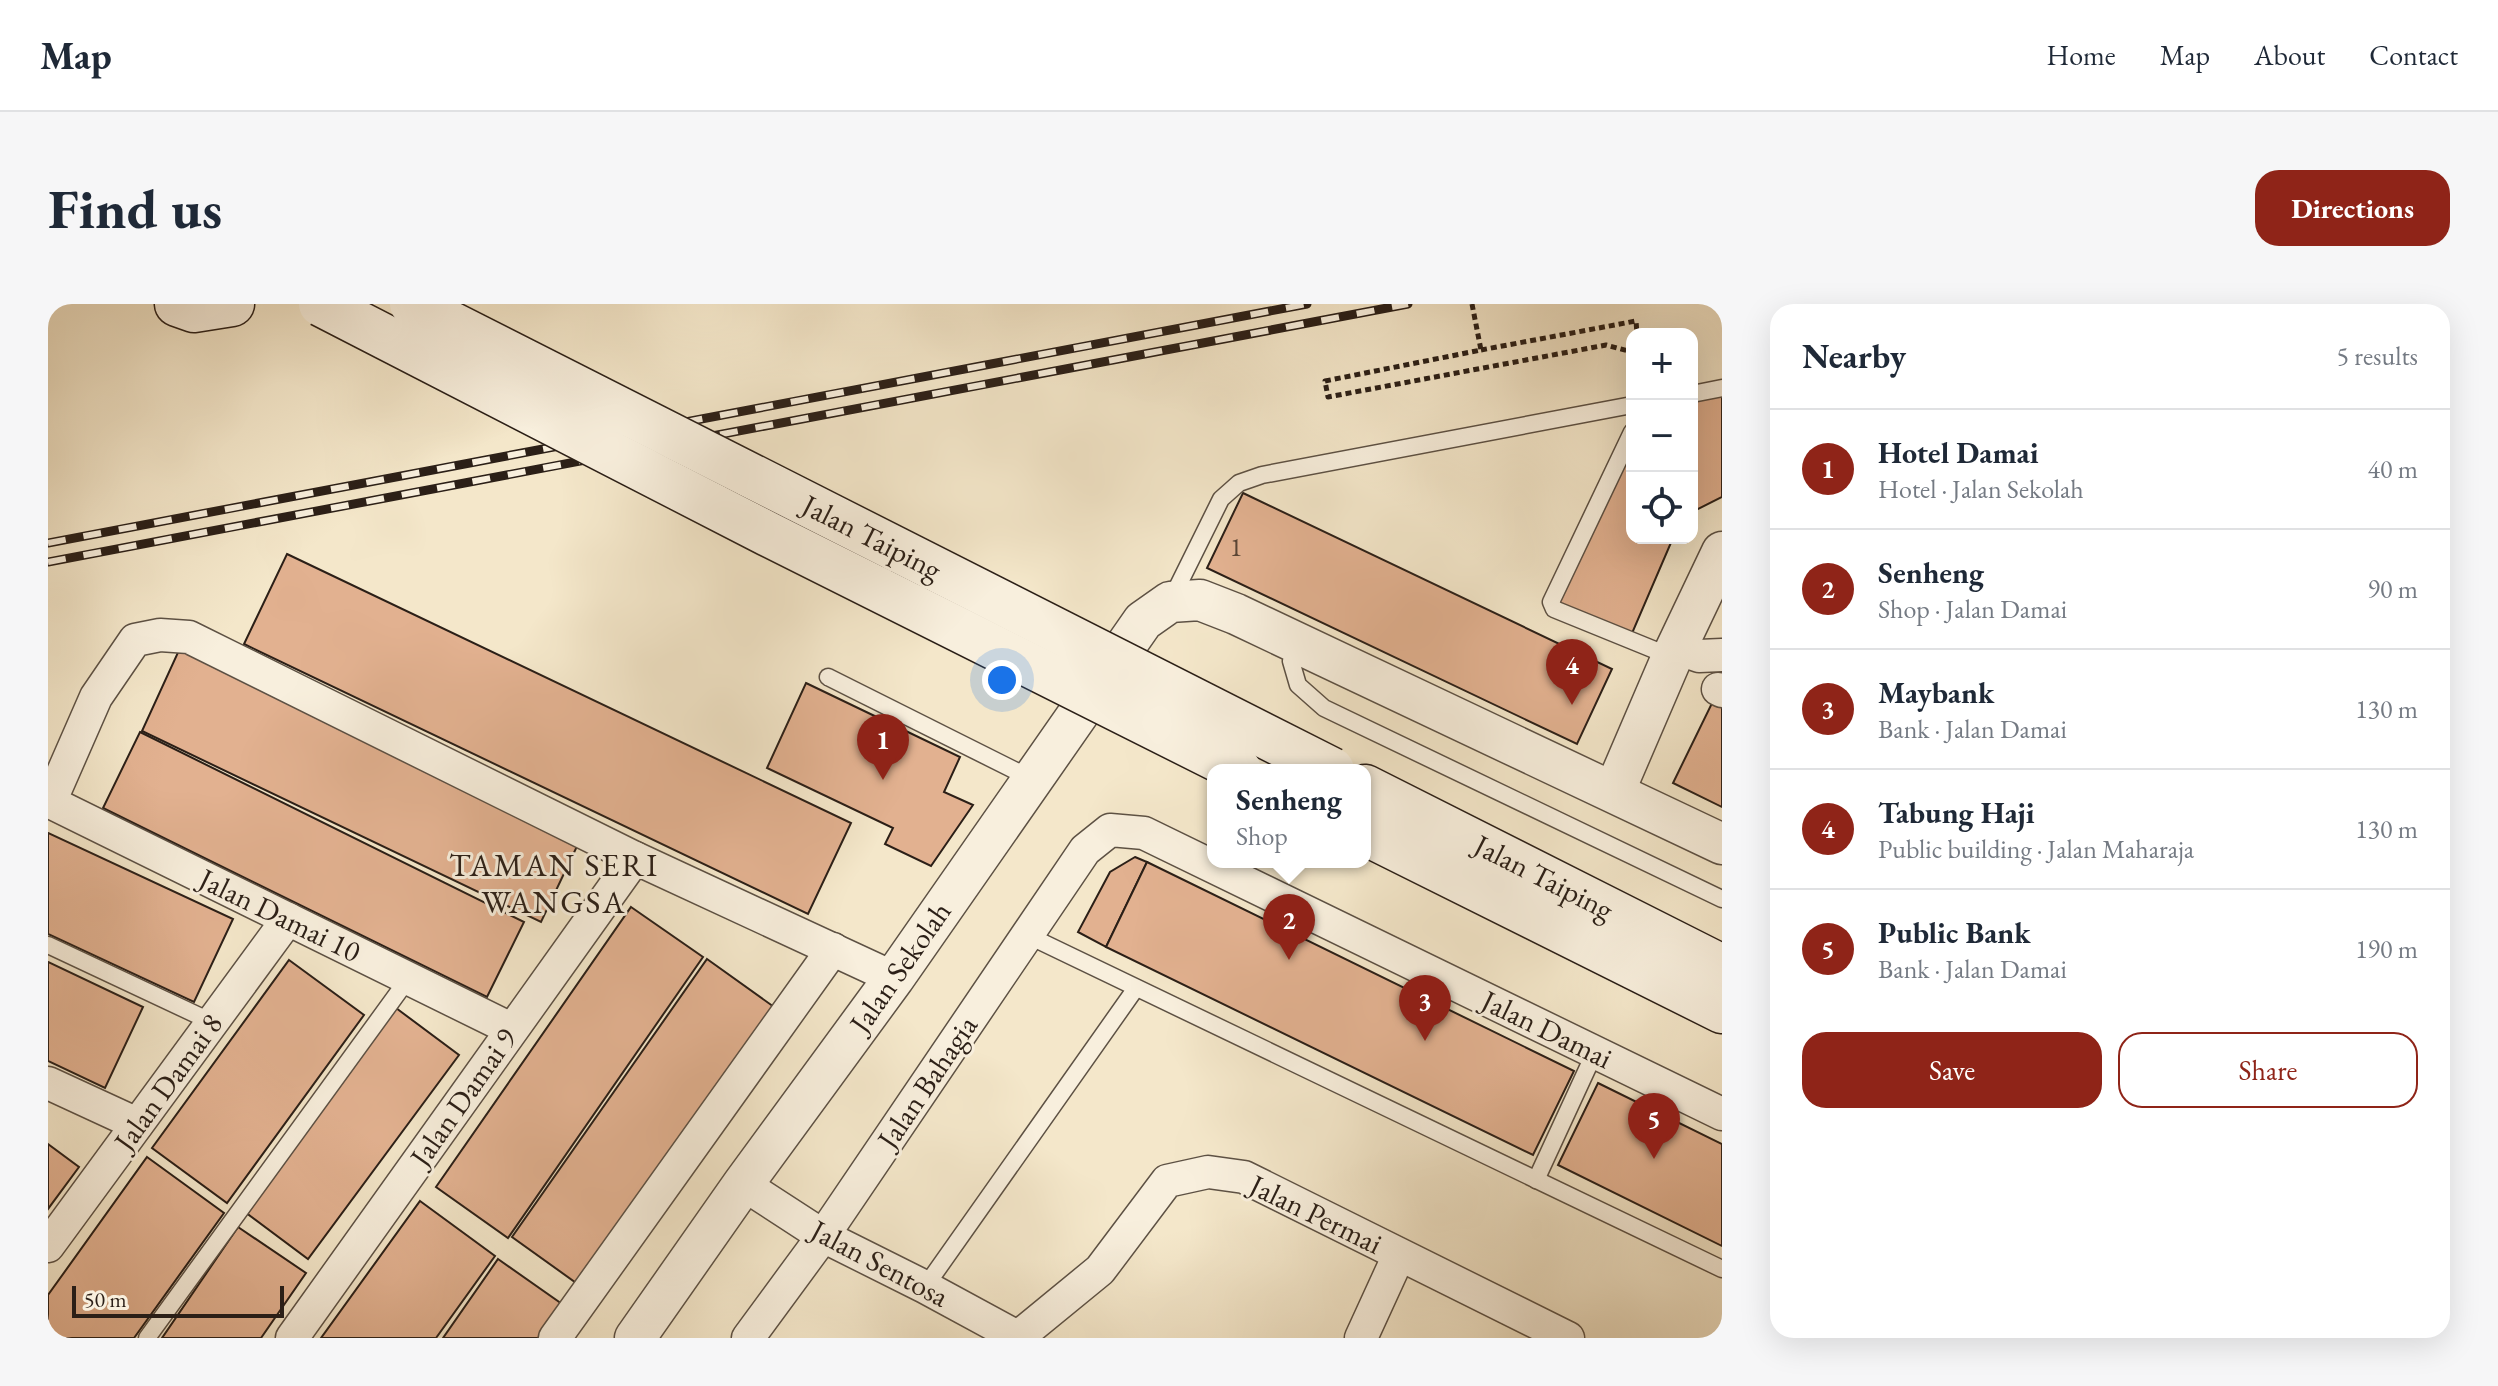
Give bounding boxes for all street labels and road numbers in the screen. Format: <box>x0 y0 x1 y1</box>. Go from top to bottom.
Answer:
street label: Jalan Taiping <box>793 484 949 589</box>
street label: Jalan Taiping <box>1465 824 1621 929</box>
street label: Jalan Damai 10 <box>190 858 367 971</box>
street label: Jalan Sekolah <box>839 894 960 1043</box>
street label: Jalan Damai <box>1473 979 1619 1077</box>
street label: Jalan Damai 8 <box>103 1005 231 1161</box>
street label: Jalan Bahagia <box>867 1008 986 1159</box>
street label: Jalan Damai 9 <box>399 1020 525 1177</box>
street label: Jalan Permai <box>1241 1164 1389 1263</box>
street label: Jalan Sentosa <box>802 1209 956 1316</box>

